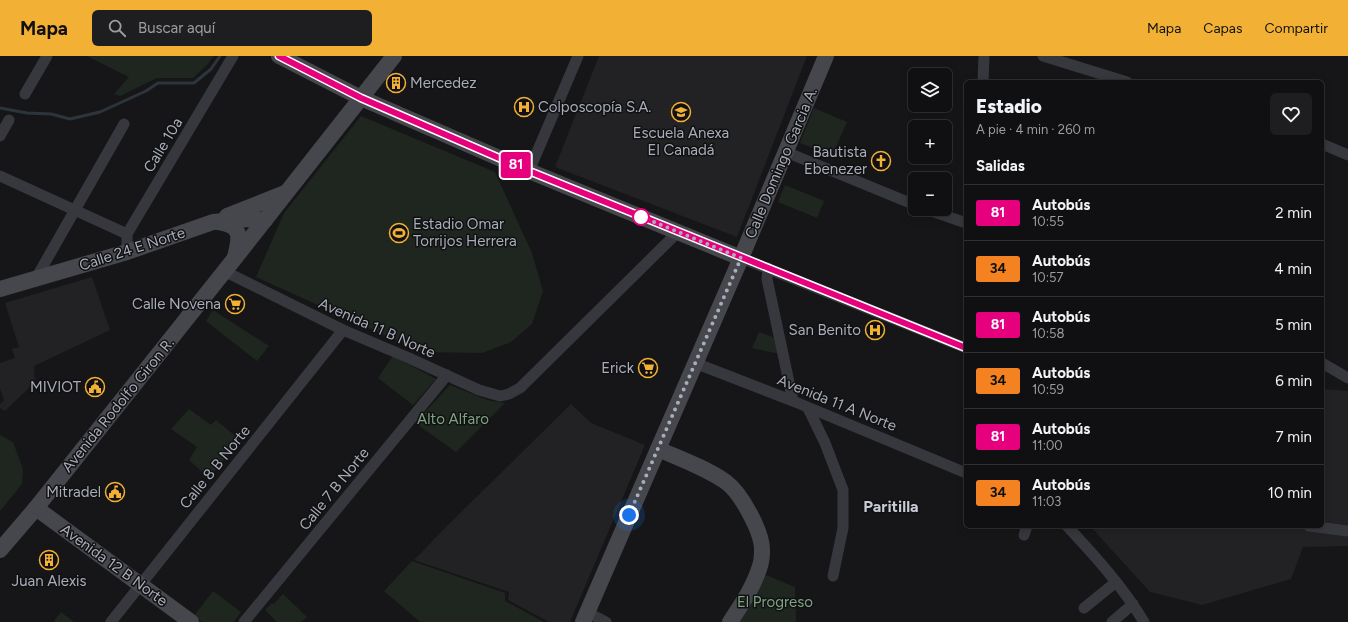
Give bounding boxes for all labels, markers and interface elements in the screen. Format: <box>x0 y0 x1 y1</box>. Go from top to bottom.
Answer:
search box <box>92 10 372 46</box>
text: Mapa <box>20 17 68 40</box>
icon: search <box>106 17 128 39</box>
text: Buscar aquí <box>138 19 215 37</box>
text: Mapa <box>1147 20 1181 37</box>
text: Capas <box>1203 20 1242 37</box>
text: Compartir <box>1264 20 1328 37</box>
map controls <box>908 68 952 216</box>
button: layers <box>908 68 952 112</box>
building icon: Mercedez <box>385 72 407 94</box>
place label: Mercedez <box>410 74 477 92</box>
street label: Calle Domingo Garcia A. <box>741 85 821 241</box>
button: heart <box>1270 93 1312 135</box>
text: Estadio <box>976 95 1042 118</box>
hospital icon: Colposcopía S.A. <box>513 96 535 118</box>
place label: Colposcopía S.A. <box>538 98 652 116</box>
school or university icon: Escuela Anexa El Canadá <box>670 101 692 123</box>
street label: Calle 10a <box>140 114 186 176</box>
button: + <box>908 120 952 164</box>
text: A pie · 4 min · 260 m <box>976 122 1095 137</box>
place label: Escuela Anexa El Canadá <box>633 124 729 159</box>
place label: Bautista Ebenezer <box>804 143 867 178</box>
church icon: Bautista Ebenezer <box>870 150 892 172</box>
line badge: 81 <box>498 152 534 178</box>
text: 81 <box>509 156 523 173</box>
text: Salidas <box>976 157 1025 175</box>
button: − <box>908 172 952 216</box>
text: Autobús <box>1032 196 1090 214</box>
text: 81 <box>991 204 1005 221</box>
text: 2 min <box>1275 204 1312 222</box>
unlabelled marker <box>632 208 650 226</box>
text: 10:55 <box>1032 214 1064 229</box>
place label: Estadio Omar Torrijos Herrera <box>413 215 517 250</box>
sports icon: Estadio Omar Torrijos Herrera <box>388 222 410 244</box>
street label: Calle 24 E Norte <box>77 223 187 275</box>
text: Autobús <box>1032 252 1090 270</box>
text: 34 <box>990 260 1006 277</box>
text: 4 min <box>1274 260 1312 278</box>
text: 10:57 <box>1032 270 1063 285</box>
supermarket icon: Calle Novena <box>224 293 246 315</box>
street label: Avenida 11 B Norte <box>316 294 438 362</box>
place label: Calle Novena <box>132 295 221 313</box>
text: Autobús <box>1032 308 1090 326</box>
text: 81 <box>991 316 1005 333</box>
text: 5 min <box>1275 316 1312 334</box>
hospital icon: San Benito <box>864 319 886 341</box>
place label: San Benito <box>789 321 861 339</box>
text: 10:58 <box>1032 326 1064 341</box>
street label: Avenida Rodolfo Giron R. <box>58 334 178 476</box>
supermarket icon: Erick <box>637 357 659 379</box>
place label: Erick <box>601 359 635 377</box>
text: Autobús <box>1032 364 1090 382</box>
street label: Avenida 11 A Norte <box>775 371 899 435</box>
text: 34 <box>990 372 1006 389</box>
text: 6 min <box>1275 372 1312 390</box>
public building icon: MIVIOT <box>84 376 106 398</box>
place label: MIVIOT <box>30 378 82 396</box>
text: 10:59 <box>1032 382 1064 397</box>
park label: Alto Alfaro <box>417 410 489 428</box>
text: Autobús <box>1032 420 1090 438</box>
street label: Calle 8 B Norte <box>176 422 254 512</box>
text: 81 <box>991 428 1005 445</box>
text: 7 min <box>1276 428 1312 446</box>
text: 11:00 <box>1032 438 1063 453</box>
street label: Calle 7 B Norte <box>295 444 373 534</box>
text: Autobús <box>1032 476 1090 494</box>
public building icon: Mitradel <box>104 481 126 503</box>
place label: Mitradel <box>46 483 101 501</box>
text: 34 <box>990 484 1006 501</box>
text: 10 min <box>1268 484 1312 502</box>
text: 11:03 <box>1032 494 1061 509</box>
district label: Paritilla <box>863 497 919 516</box>
your location <box>619 505 639 525</box>
street label: Avenida 12 B Norte <box>57 520 171 610</box>
building icon: Juan Alexis <box>38 549 60 571</box>
place label: Juan Alexis <box>12 572 87 590</box>
park label: El Progreso <box>737 593 813 611</box>

